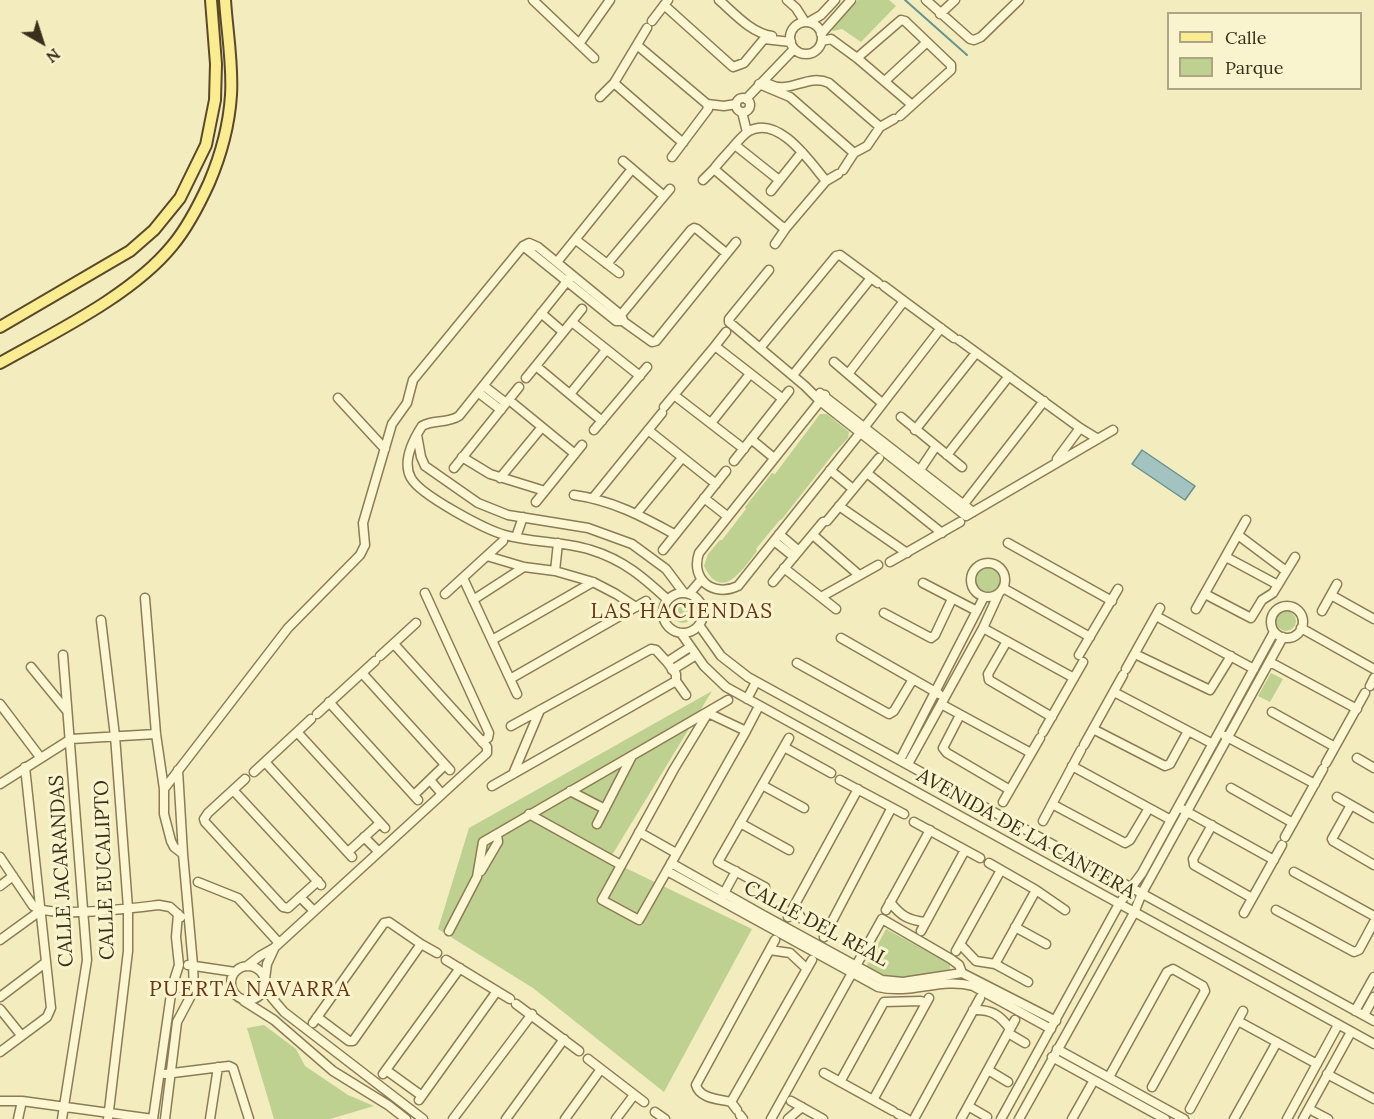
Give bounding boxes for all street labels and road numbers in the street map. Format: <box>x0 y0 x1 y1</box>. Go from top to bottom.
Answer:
street label: AVENIDA DE LA CANTERA <box>912 764 1140 904</box>
street label: CALLE JACARANDAS <box>45 774 79 968</box>
street label: CALLE EUCALIPTO <box>90 780 120 960</box>
street label: CALLE DEL REAL <box>740 876 892 972</box>

